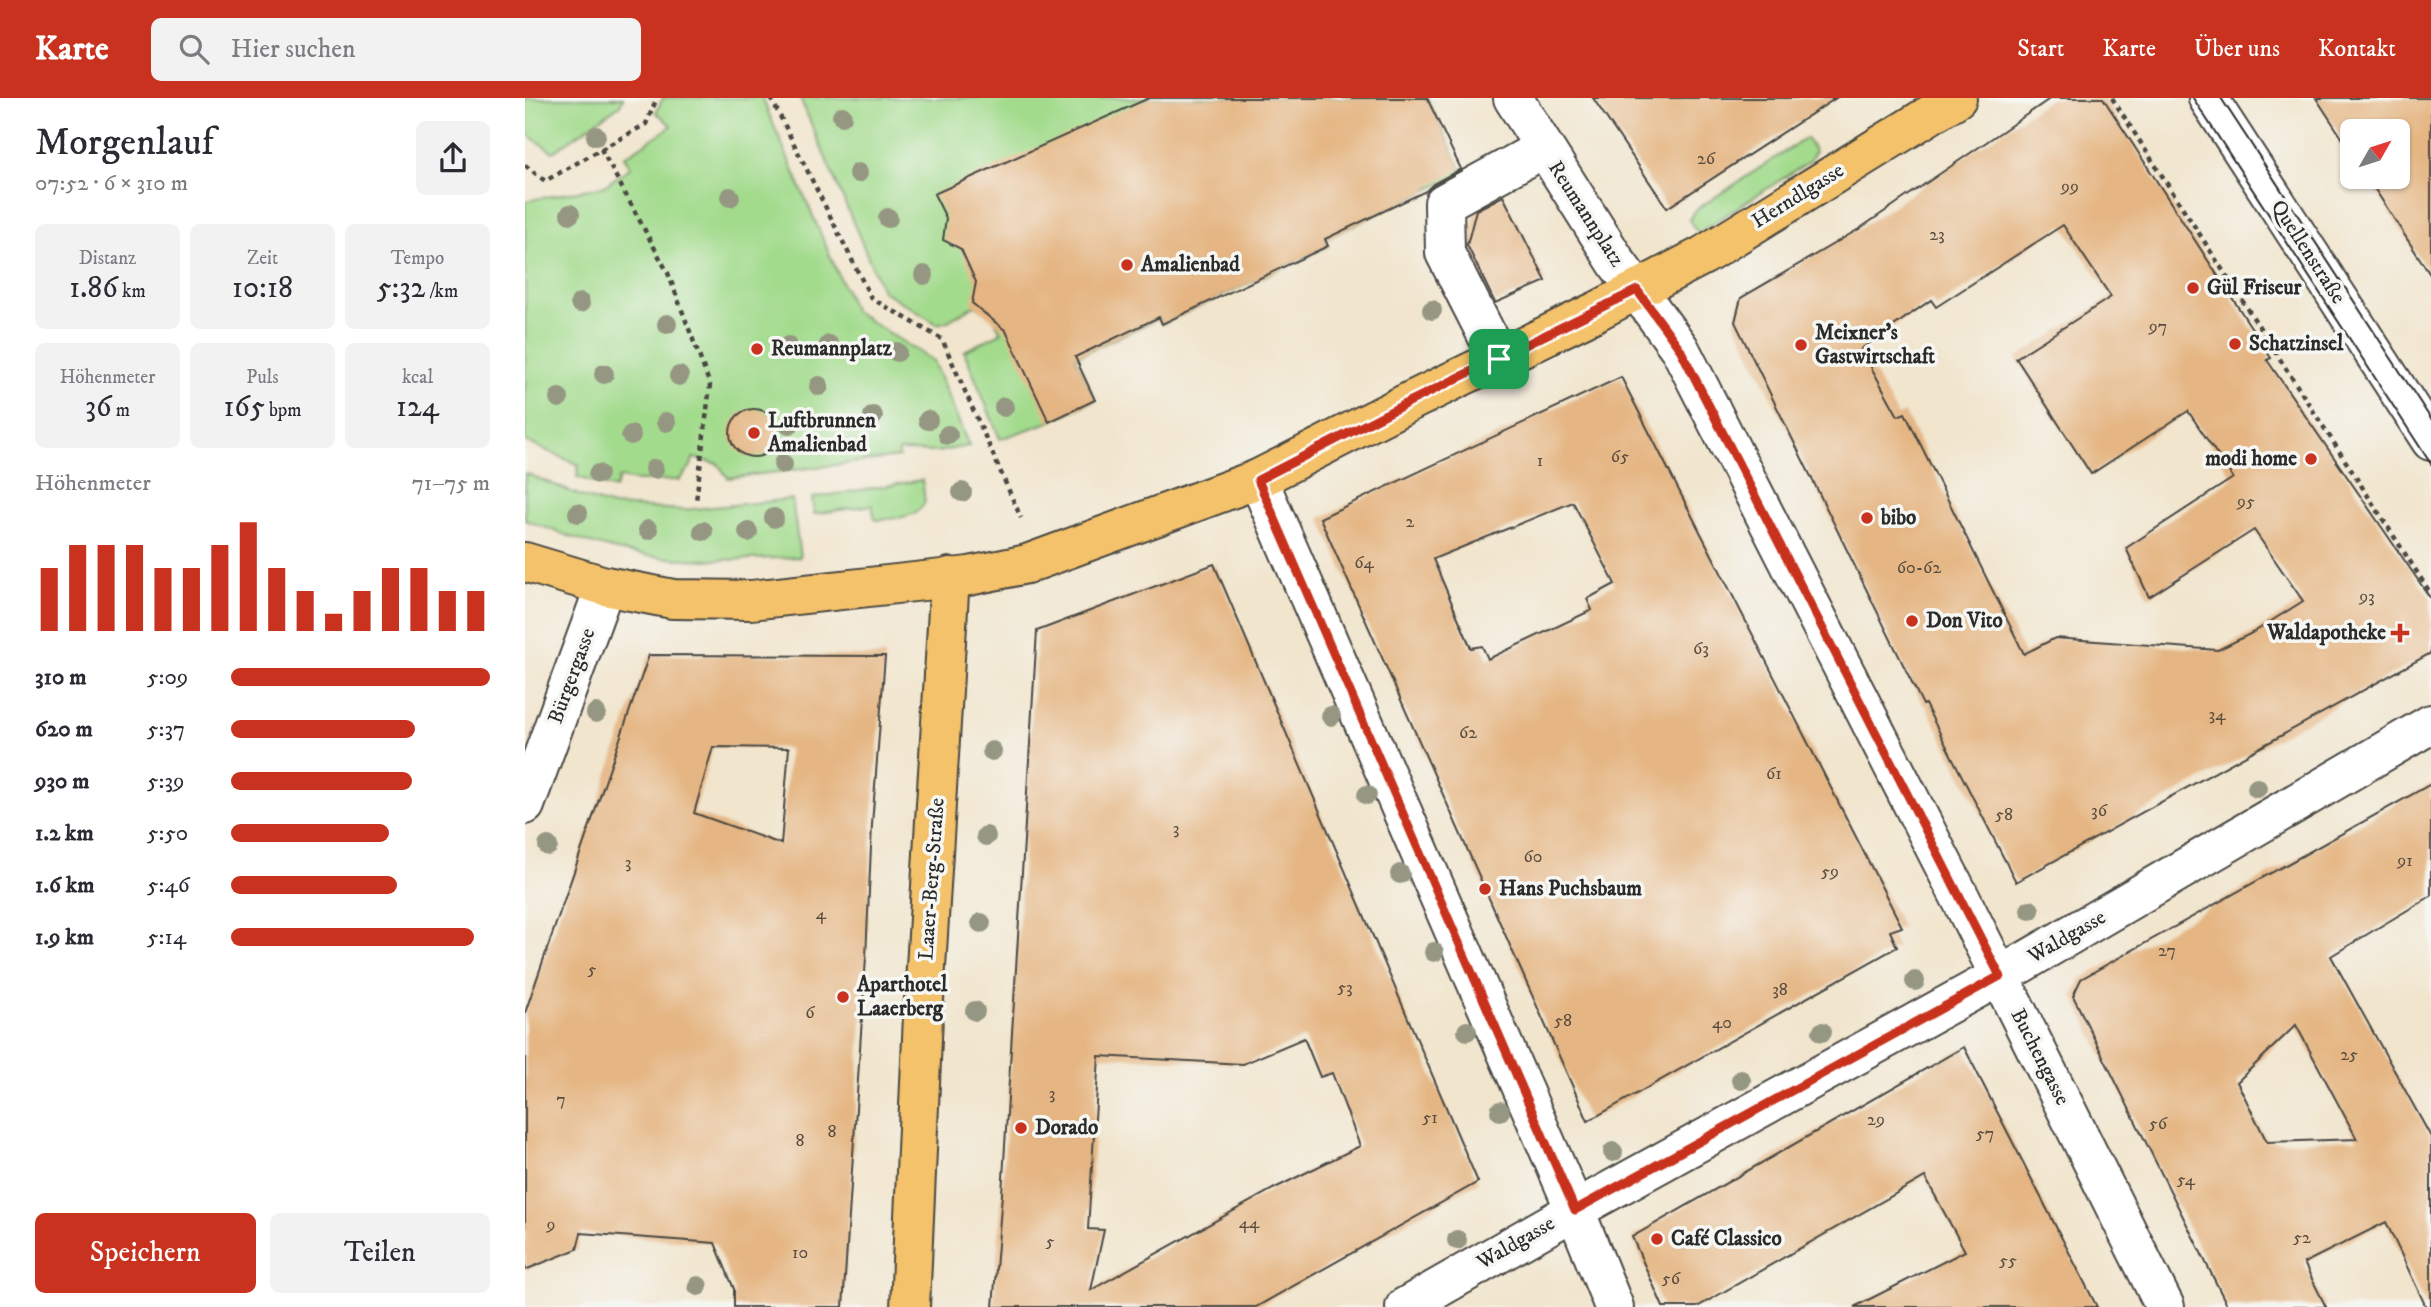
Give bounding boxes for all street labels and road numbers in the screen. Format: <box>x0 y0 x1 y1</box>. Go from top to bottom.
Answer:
street label: Reumannplatz <box>1542 156 1630 272</box>
street label: Herndlgasse <box>1747 157 1849 234</box>
street label: Quellenstraße <box>2265 195 2351 309</box>
street label: Bürgergasse <box>543 624 601 727</box>
street label: Laaer-Berg-Straße <box>913 797 951 961</box>
street label: Waldgasse <box>2023 904 2111 970</box>
street label: Buchengasse <box>2005 1004 2076 1110</box>
street label: Waldgasse <box>1472 1210 1560 1276</box>

